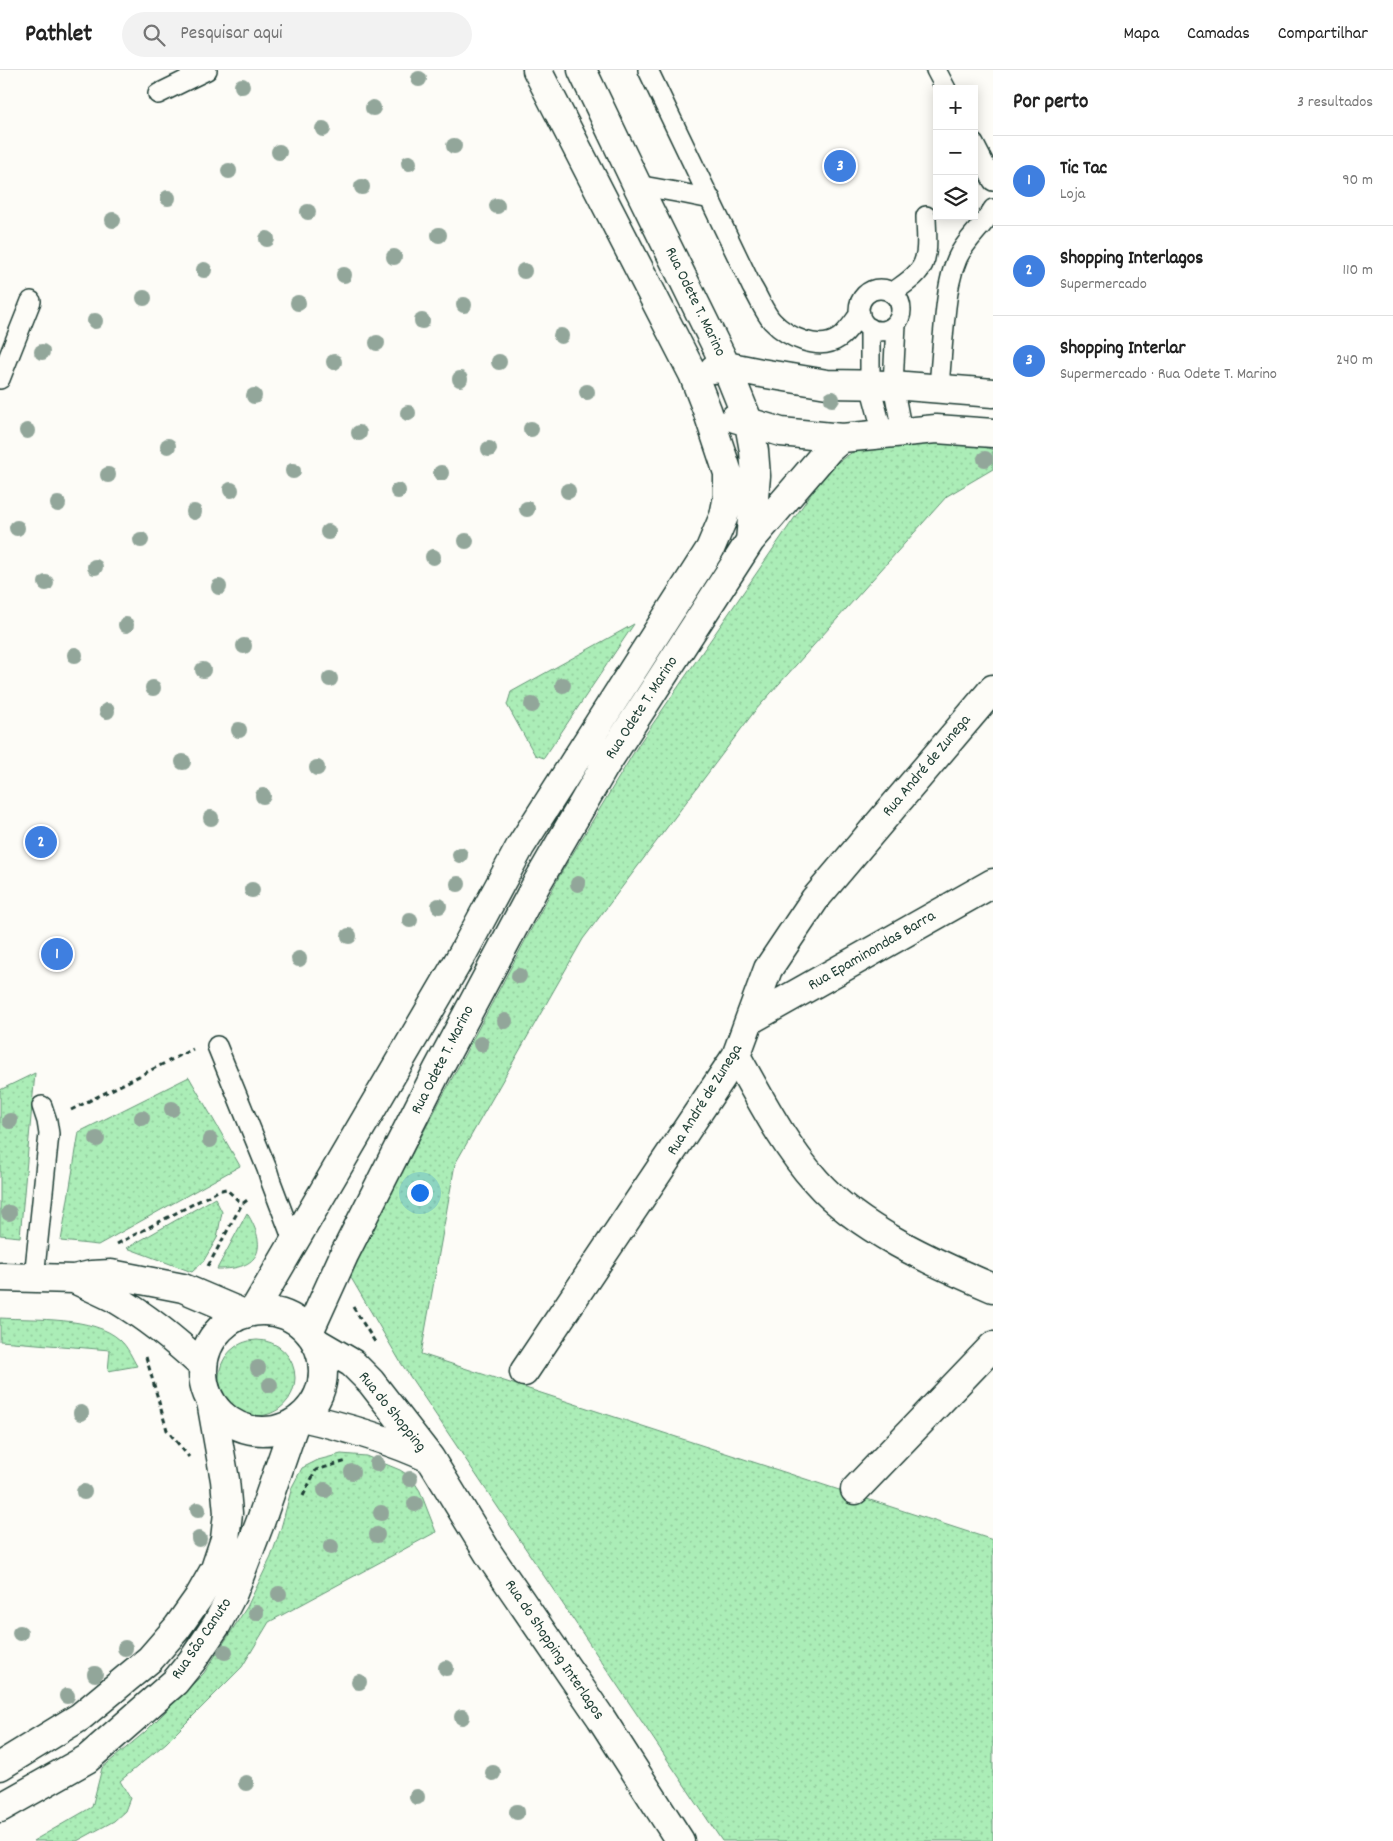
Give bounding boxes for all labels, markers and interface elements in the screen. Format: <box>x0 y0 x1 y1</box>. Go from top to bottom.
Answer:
search box <box>122 12 472 57</box>
text: Pathlet <box>25 18 92 52</box>
icon: search <box>140 21 168 49</box>
text: Pesquisar aqui <box>180 21 283 48</box>
text: Mapa <box>1123 22 1159 47</box>
text: Camadas <box>1187 22 1250 47</box>
text: Compartilhar <box>1278 22 1368 47</box>
map controls <box>933 85 978 220</box>
button: + <box>933 85 978 130</box>
text: Por perto <box>1013 88 1088 118</box>
text: 3 resultados <box>1297 91 1373 114</box>
button: − <box>933 130 978 175</box>
pin: 3 <box>824 147 856 185</box>
text: Tic Tac <box>1060 156 1107 183</box>
text: 1 <box>1027 169 1031 192</box>
text: 90 m <box>1342 169 1373 192</box>
button: layers <box>933 175 978 220</box>
text: Loja <box>1060 183 1085 206</box>
street label: Rua Odete T. Marino <box>659 243 731 361</box>
text: Shopping Interlagos <box>1060 246 1203 273</box>
text: 2 <box>1026 259 1033 282</box>
text: 110 m <box>1343 259 1373 282</box>
text: Supermercado <box>1060 273 1147 296</box>
text: Shopping Interlar <box>1060 336 1186 363</box>
text: 3 <box>1025 349 1033 372</box>
text: 240 m <box>1336 349 1373 372</box>
text: Supermercado · Rua Odete T. Marino <box>1060 363 1277 386</box>
street label: Rua Odete T. Marino <box>600 652 684 764</box>
street label: Rua André de Zunega <box>877 710 977 822</box>
pin: 2 <box>25 823 57 861</box>
street label: Rua Epaminondas Barra <box>804 905 940 997</box>
pin: 1 <box>41 935 73 973</box>
street label: Rua Odete T. Marino <box>406 1002 480 1118</box>
street label: Rua André de Zunega <box>662 1040 749 1160</box>
your location <box>407 1180 433 1206</box>
street label: Rua do Shopping <box>352 1367 432 1457</box>
street label: Rua do Shopping Interlagos <box>498 1575 610 1725</box>
street label: Rua São Canuto <box>166 1593 238 1685</box>

